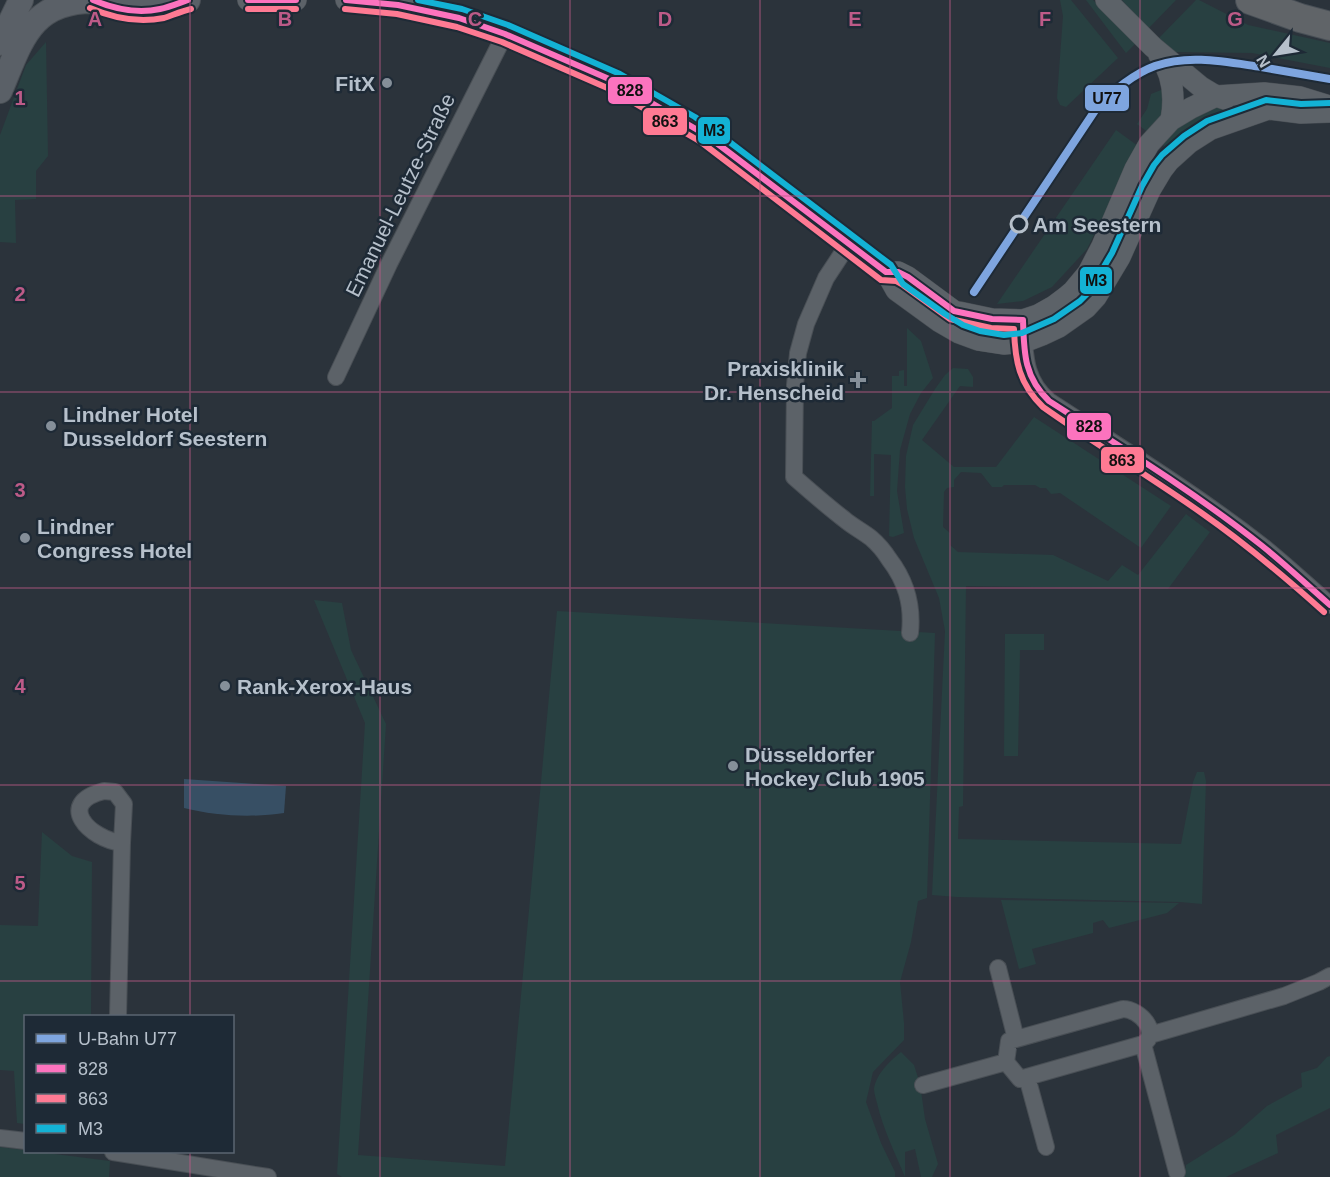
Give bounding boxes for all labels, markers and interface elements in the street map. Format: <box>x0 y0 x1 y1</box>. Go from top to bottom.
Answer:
text: A <box>88 8 102 30</box>
text: B <box>278 8 292 30</box>
text: C <box>468 8 482 30</box>
text: D <box>658 8 672 30</box>
text: E <box>848 8 862 30</box>
text: F <box>1039 8 1051 30</box>
text: G <box>1227 8 1243 30</box>
north arrow <box>1246 24 1306 84</box>
text: N <box>1253 52 1274 71</box>
place label: FitX <box>335 72 375 95</box>
marker: FitX <box>380 76 394 90</box>
line badge: 828 <box>607 76 653 105</box>
text: 828 <box>617 82 643 99</box>
line badge: U77 <box>1084 84 1130 112</box>
text: 1 <box>14 87 26 109</box>
street label: Emanuel-Leutze-Straße <box>341 90 459 300</box>
text: U77 <box>1092 90 1122 107</box>
line badge: 863 <box>642 107 688 136</box>
text: 863 <box>652 113 678 130</box>
line badge: M3 <box>697 116 731 145</box>
text: M3 <box>703 122 725 139</box>
place label: Am Seestern <box>1033 213 1161 236</box>
marker: Am Seestern <box>1010 215 1028 233</box>
line badge: M3 <box>1079 266 1113 295</box>
text: M3 <box>1085 272 1107 289</box>
text: 2 <box>14 283 26 305</box>
place label: Praxisklinik Dr. Henscheid <box>704 357 844 404</box>
marker: Praxisklinik Dr. Henscheid <box>849 371 867 389</box>
place label: Lindner Hotel Dusseldorf Seestern <box>63 403 267 450</box>
line badge: 828 <box>1066 412 1112 441</box>
text: 828 <box>1076 418 1102 435</box>
marker: Lindner Hotel Dusseldorf Seestern <box>44 419 58 433</box>
line badge: 863 <box>1100 446 1145 474</box>
text: 863 <box>1109 452 1135 469</box>
text: 3 <box>14 479 26 501</box>
place label: Lindner Congress Hotel <box>37 515 192 562</box>
marker: Lindner Congress Hotel <box>18 531 32 545</box>
text: 4 <box>14 675 26 697</box>
place label: Rank-Xerox-Haus <box>237 675 412 698</box>
marker: Rank-Xerox-Haus <box>218 679 232 693</box>
place label: Düsseldorfer Hockey Club 1905 <box>745 743 925 790</box>
marker: Düsseldorfer Hockey Club 1905 <box>726 759 740 773</box>
text: 5 <box>14 872 26 894</box>
legend <box>24 1015 234 1153</box>
text: U-Bahn U77 <box>78 1029 177 1049</box>
text: 828 <box>78 1059 108 1079</box>
text: 863 <box>78 1089 108 1109</box>
text: M3 <box>78 1119 103 1139</box>

